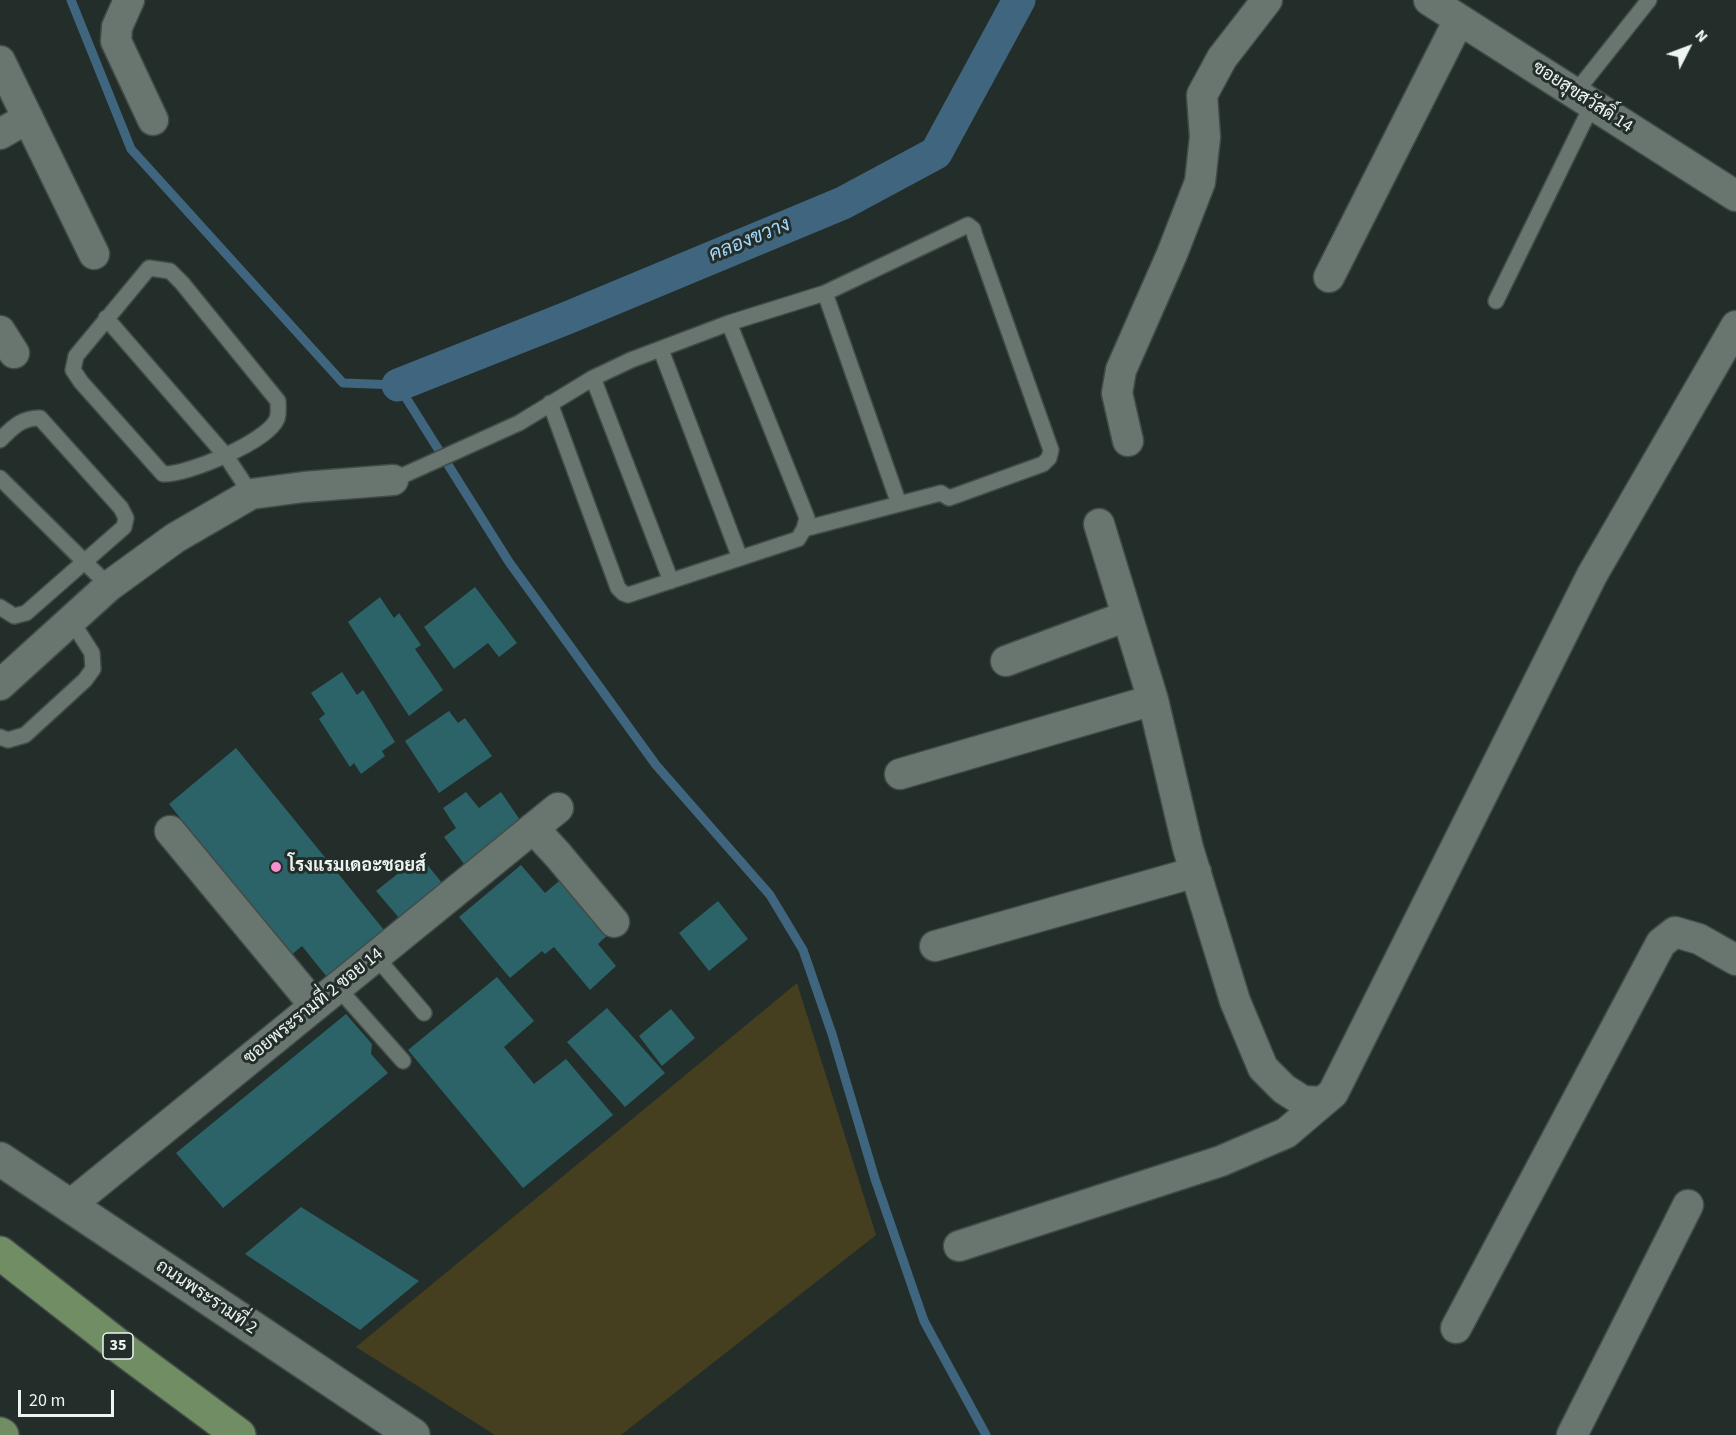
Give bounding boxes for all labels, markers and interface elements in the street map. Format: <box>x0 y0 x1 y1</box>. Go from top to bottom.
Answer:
north arrow <box>1658 18 1718 78</box>
text: N <box>1690 25 1713 47</box>
street label: ซอยสุขสวัสดิ์ 14 <box>1528 58 1636 138</box>
water label: คลองขวาง <box>706 214 794 268</box>
place label: โรงแรมเดอะชอยส์ <box>288 856 426 878</box>
marker: โรงแรมเดอะชอยส์ <box>269 860 283 874</box>
street label: ซอยพระรามที่ 2 ซอย 14 <box>240 944 388 1070</box>
street label: ถนนพระรามที่ 2 <box>151 1256 261 1340</box>
road number: 35 <box>103 1333 133 1359</box>
scale bar <box>21 1378 117 1416</box>
text: 20 m <box>29 1388 65 1413</box>

